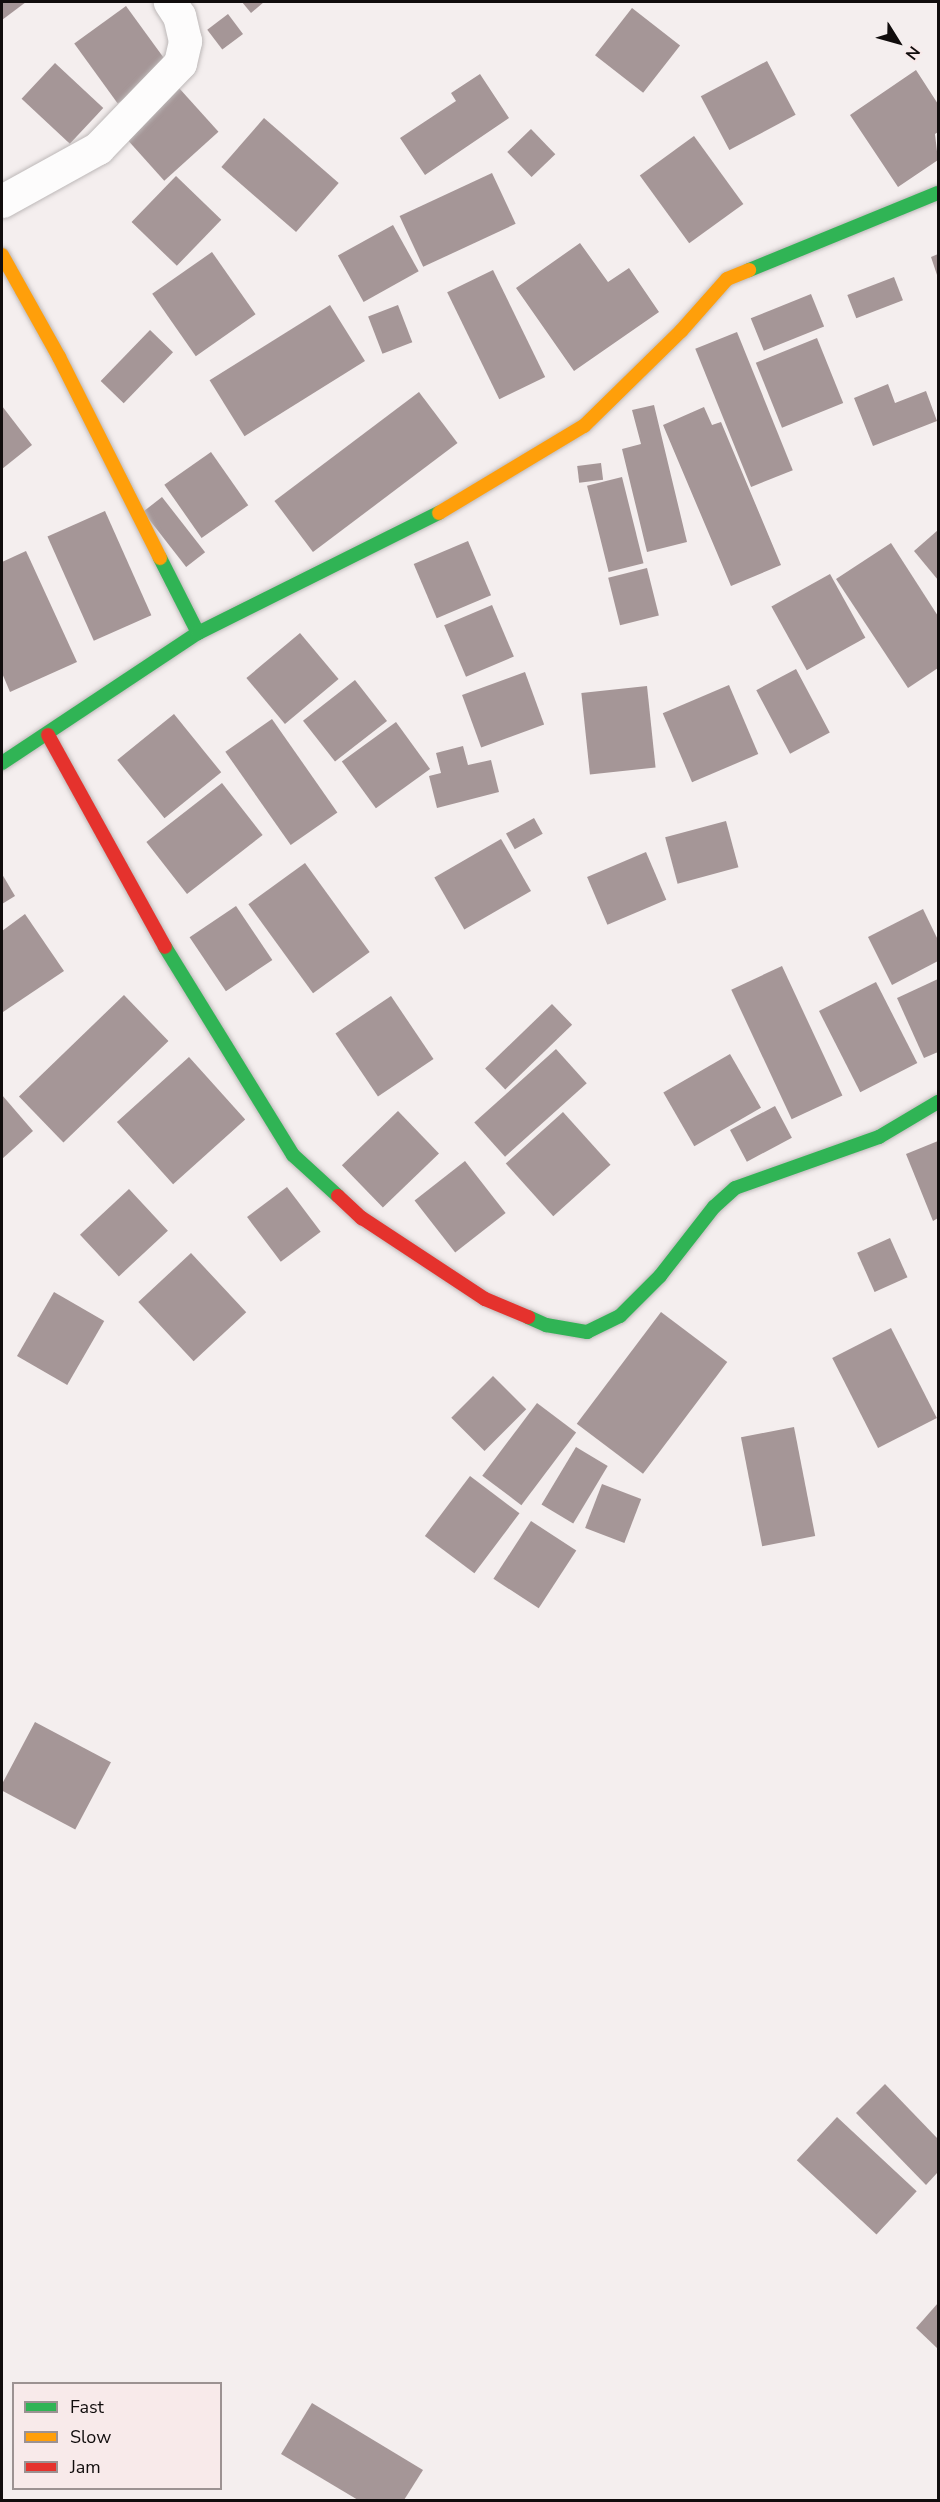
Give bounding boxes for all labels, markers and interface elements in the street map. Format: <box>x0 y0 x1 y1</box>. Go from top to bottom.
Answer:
north arrow <box>868 12 928 72</box>
text: N <box>900 41 925 64</box>
legend <box>12 2382 222 2490</box>
text: Fast <box>70 2395 104 2419</box>
text: Slow <box>70 2425 111 2449</box>
text: Jam <box>70 2455 101 2479</box>

